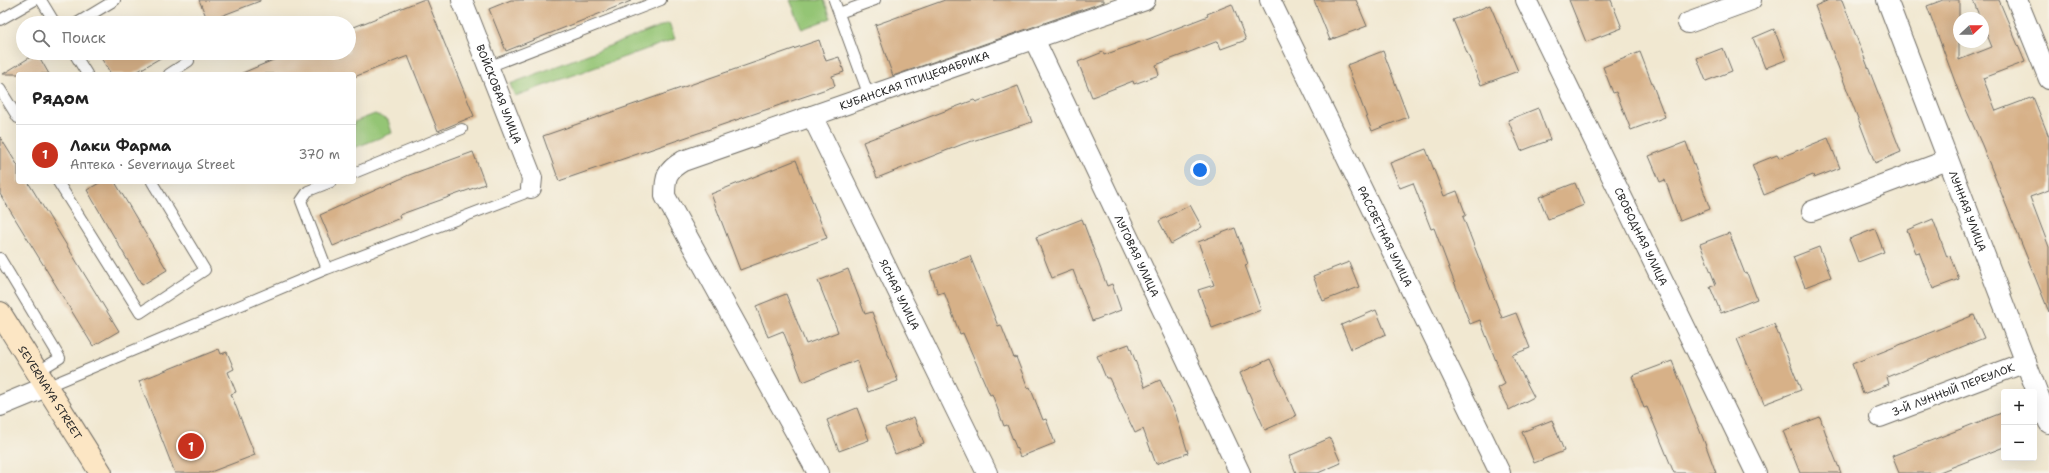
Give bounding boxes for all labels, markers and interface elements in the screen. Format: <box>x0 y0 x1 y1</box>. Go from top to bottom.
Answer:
north arrow <box>1953 12 1989 48</box>
search box <box>16 16 356 60</box>
icon: search <box>30 27 52 49</box>
text: Поиск <box>62 28 106 48</box>
street label: ВОЙСКОВАЯ УЛИЦА <box>472 42 525 146</box>
street label: КУБАНСКАЯ ПТИЦЕФАБРИКА <box>838 48 992 114</box>
text: Рядом <box>32 87 89 109</box>
text: Лаки Фарма <box>70 136 171 156</box>
text: 1 <box>42 146 48 163</box>
text: 370 m <box>298 146 340 163</box>
text: Аптека · Severnaya Street <box>70 156 235 173</box>
your location <box>1190 160 1210 180</box>
street label: ЛУННАЯ УЛИЦА <box>1945 168 1990 254</box>
street label: РАССВЕТНАЯ УЛИЦА <box>1354 184 1416 290</box>
street label: СВОБОДНАЯ УЛИЦА <box>1610 185 1671 288</box>
street label: ЛУГОВАЯ УЛИЦА <box>1111 212 1162 300</box>
street label: ЯСНАЯ УЛИЦА <box>875 257 923 333</box>
street label: SEVERNAYA STREET <box>14 343 85 443</box>
street label: 3-Й ЛУННЫЙ ПЕРЕУЛОК <box>1890 360 2017 420</box>
map controls <box>2001 389 2037 461</box>
button: + <box>2001 389 2037 425</box>
button: − <box>2001 425 2037 461</box>
pin: 1 <box>178 431 204 461</box>

